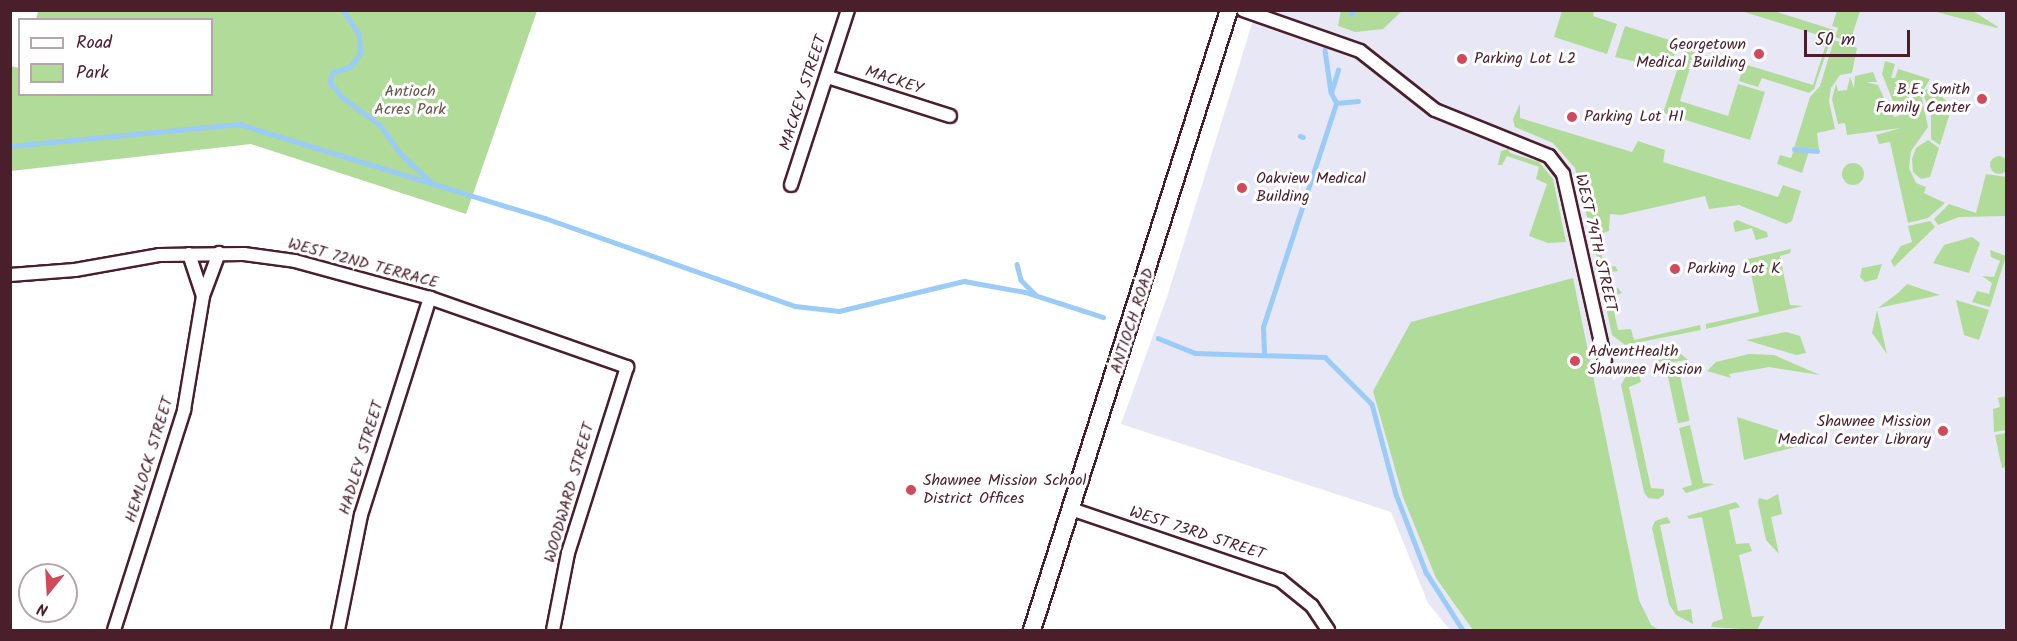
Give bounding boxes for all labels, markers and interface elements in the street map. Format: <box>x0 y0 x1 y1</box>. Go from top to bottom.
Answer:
legend <box>18 18 213 96</box>
scale bar <box>1807 18 1914 56</box>
text: 50 m <box>1815 26 1855 55</box>
text: Road <box>76 29 112 58</box>
street label: MACKEY STREET <box>776 33 832 153</box>
place label: Georgetown Medical Building <box>1636 35 1746 73</box>
marker: Georgetown Medical Building <box>1750 45 1768 63</box>
place label: Parking Lot L2 <box>1474 49 1576 69</box>
marker: Parking Lot L2 <box>1455 52 1469 66</box>
text: Park <box>76 59 109 88</box>
street label: MACKEY <box>863 63 925 99</box>
place label: B.E. Smith Family Center <box>1876 80 1970 118</box>
park label: Antioch Acres Park <box>374 82 446 120</box>
marker: B.E. Smith Family Center <box>1975 92 1989 106</box>
place label: Parking Lot H1 <box>1584 107 1684 127</box>
marker: Parking Lot H1 <box>1565 110 1579 124</box>
place label: Oakview Medical Building <box>1256 169 1366 207</box>
street label: WEST 74TH STREET <box>1570 172 1620 314</box>
marker: Oakview Medical Building <box>1233 179 1251 197</box>
street label: WEST 72ND TERRACE <box>286 235 440 293</box>
place label: Parking Lot K <box>1687 259 1780 279</box>
marker: Parking Lot K <box>1668 262 1682 276</box>
street label: ANTIOCH ROAD <box>1107 266 1159 376</box>
place label: AdventHealth Shawnee Mission <box>1588 342 1702 380</box>
marker: AdventHealth Shawnee Mission <box>1566 352 1584 370</box>
street label: HEMLOCK STREET <box>122 395 178 525</box>
street label: HADLEY STREET <box>336 399 388 517</box>
place label: Shawnee Mission Medical Center Library <box>1777 412 1931 450</box>
street label: WOODWARD STREET <box>541 421 599 565</box>
marker: Shawnee Mission Medical Center Library <box>1936 424 1950 438</box>
place label: Shawnee Mission School District Offices <box>923 471 1086 509</box>
marker: Shawnee Mission School District Offices <box>904 483 918 497</box>
street label: WEST 73RD STREET <box>1127 503 1267 565</box>
north arrow <box>18 563 78 623</box>
text: N <box>34 595 52 622</box>

